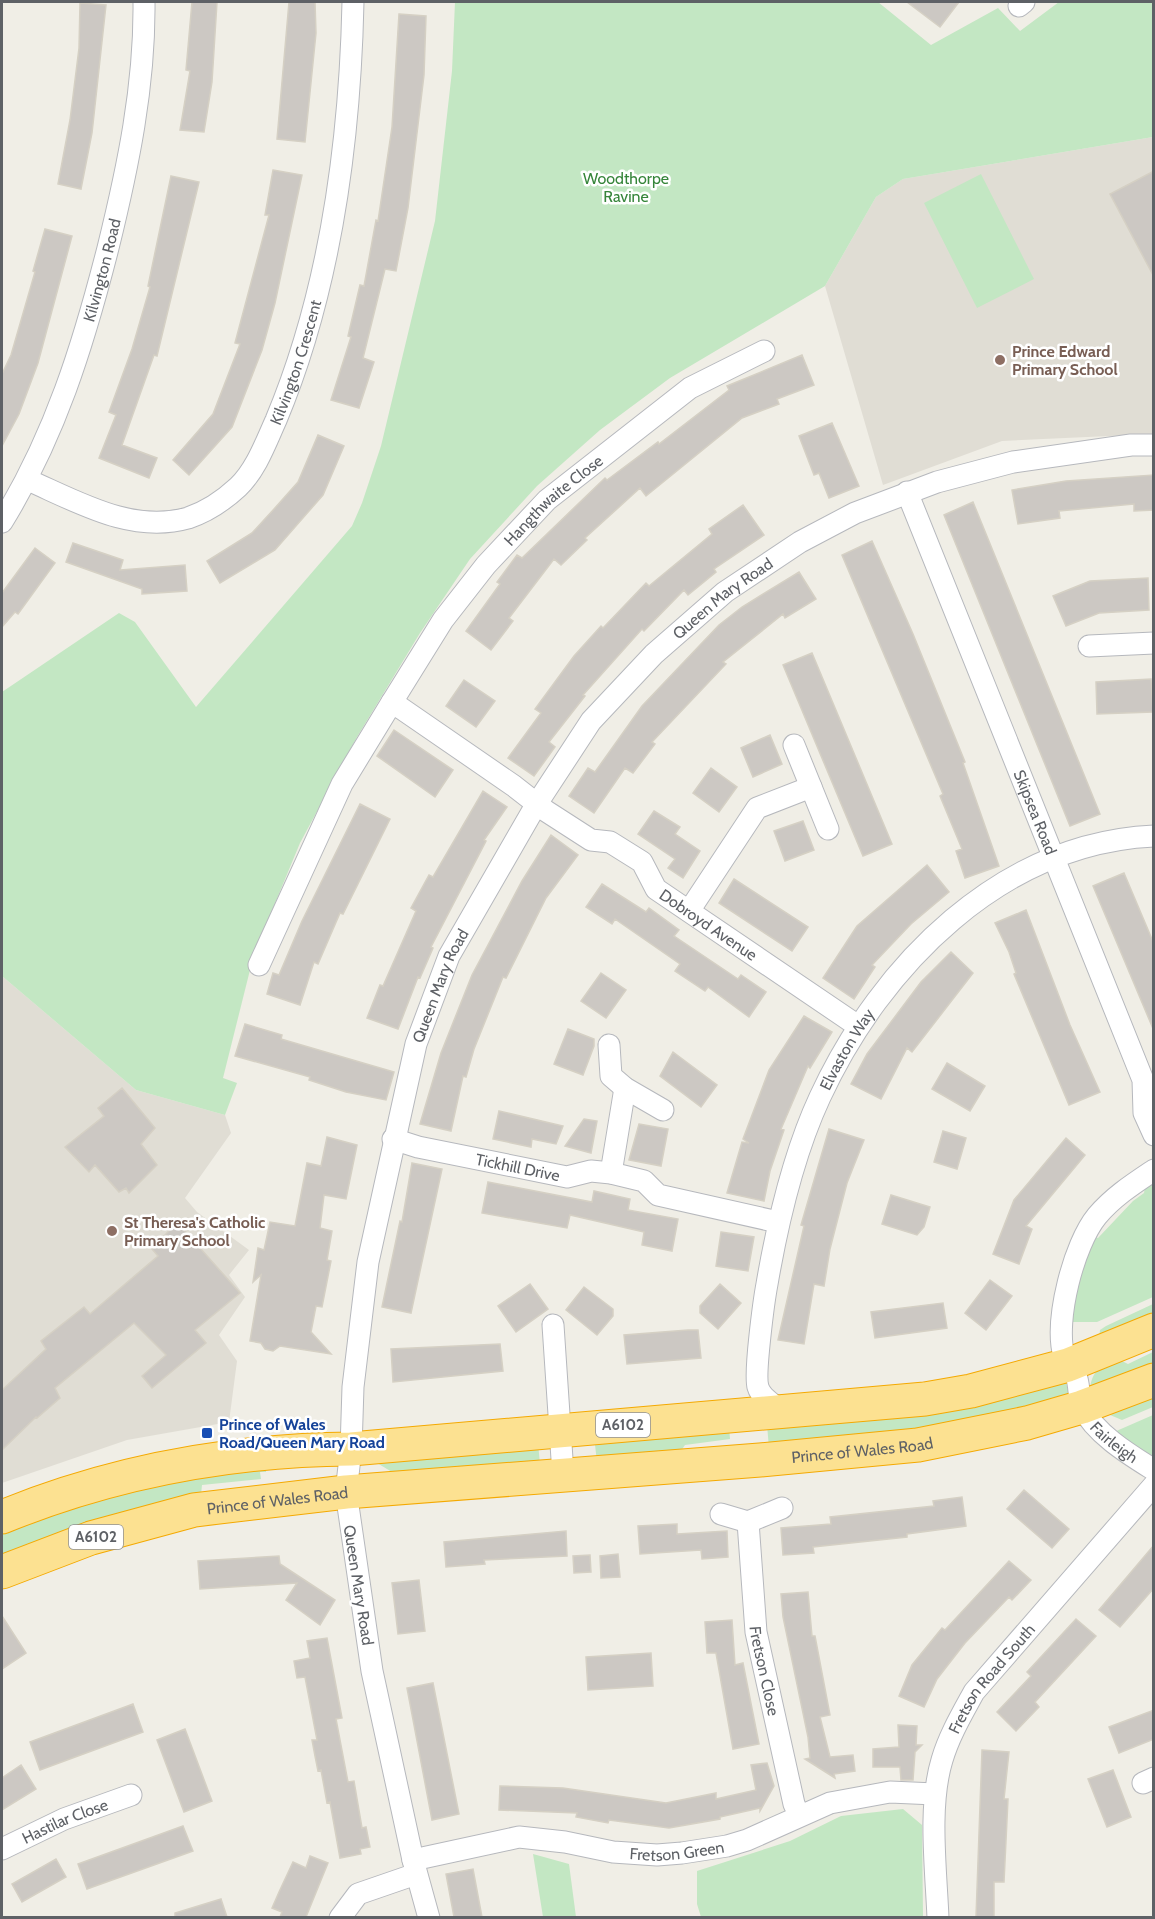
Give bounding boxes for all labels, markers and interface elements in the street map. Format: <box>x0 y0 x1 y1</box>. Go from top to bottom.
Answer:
park label: Woodthorpe Ravine <box>583 169 669 206</box>
street label: Kilvington Road <box>79 217 125 324</box>
street label: Kilvington Crescent <box>266 297 325 428</box>
place label: Prince Edward Primary School <box>1012 342 1118 379</box>
marker: Prince Edward Primary School <box>993 353 1007 367</box>
street label: Hangthwaite Close <box>500 451 607 550</box>
street label: Queen Mary Road <box>669 554 776 643</box>
street label: Skipsea Road <box>1010 767 1061 857</box>
street label: Dobroyd Avenue <box>656 885 761 965</box>
street label: Queen Mary Road <box>408 926 473 1045</box>
street label: Elvaston Way <box>816 1005 878 1093</box>
street label: Tickhill Drive <box>474 1150 561 1185</box>
place label: St Theresa's Catholic Primary School <box>124 1213 265 1250</box>
marker: St Theresa's Catholic Primary School <box>105 1224 119 1238</box>
road number: A6102 <box>596 1413 650 1437</box>
place label: Prince of Wales Road/Queen Mary Road <box>219 1415 385 1452</box>
street label: Fairleigh <box>1086 1418 1141 1467</box>
marker: Prince of Wales Road/Queen Mary Road <box>200 1426 214 1440</box>
street label: Prince of Wales Road <box>791 1433 935 1467</box>
street label: Prince of Wales Road <box>206 1483 349 1518</box>
street label: Queen Mary Road <box>340 1524 377 1647</box>
road number: A6102 <box>69 1525 123 1549</box>
street label: Fretson Road South <box>945 1620 1039 1737</box>
street label: Fretson Close <box>746 1625 783 1718</box>
street label: Hastilar Close <box>19 1795 111 1848</box>
street label: Fretson Green <box>629 1838 726 1865</box>

